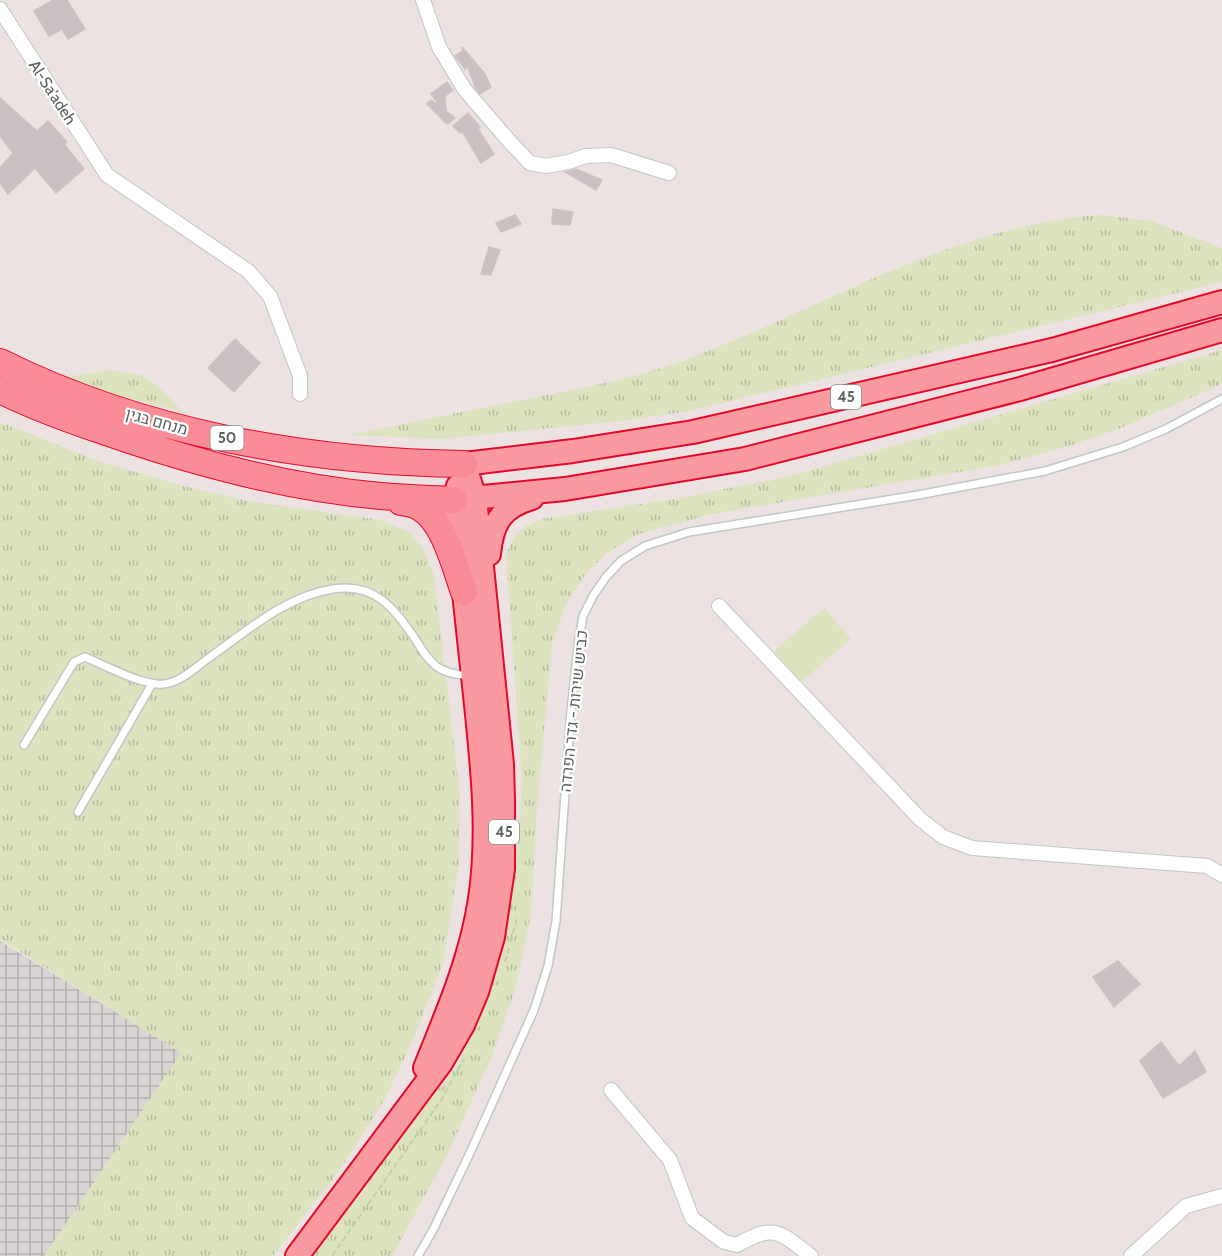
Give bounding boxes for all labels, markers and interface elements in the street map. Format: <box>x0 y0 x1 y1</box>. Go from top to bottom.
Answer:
street label: Al-Sa'adeh <box>25 57 80 128</box>
road number: 45 <box>831 385 861 409</box>
street label: מנחם בגין <box>124 404 190 439</box>
road number: 50 <box>210 426 244 450</box>
street label: כביש שירות - גדר הפרדה <box>556 629 591 793</box>
road number: 45 <box>489 820 519 844</box>

